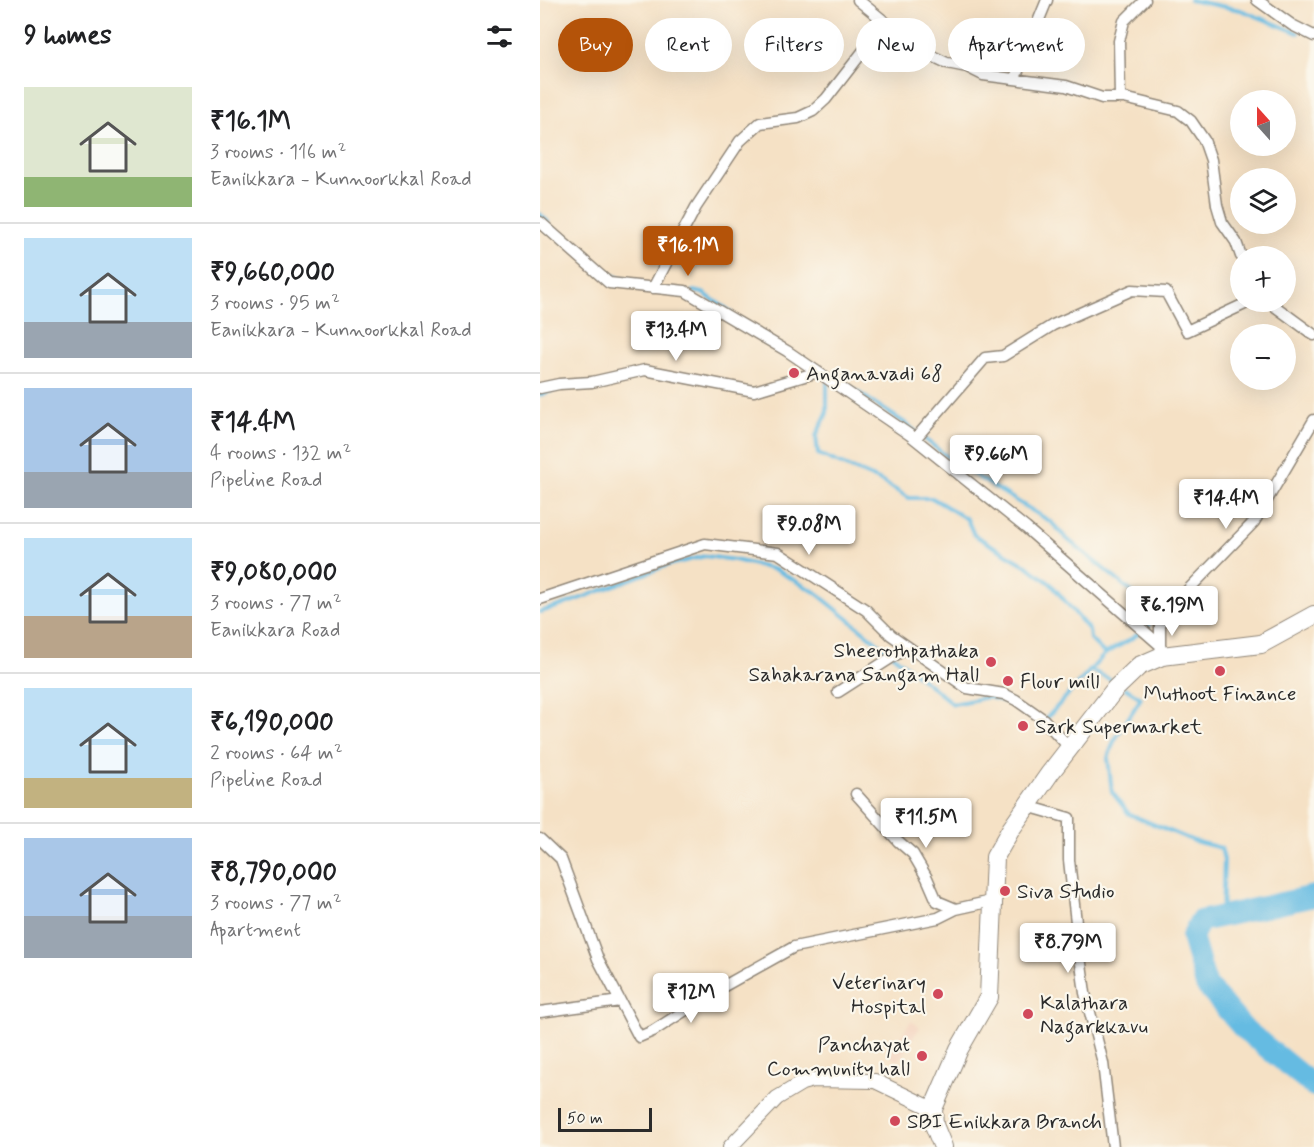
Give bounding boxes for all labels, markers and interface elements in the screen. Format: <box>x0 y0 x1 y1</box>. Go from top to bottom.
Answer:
chip: Buy <box>558 18 633 72</box>
chip: Rent <box>645 18 732 72</box>
chip: Filters <box>744 18 844 72</box>
chip: New <box>856 18 936 72</box>
chip: Apartment <box>948 18 1085 72</box>
text: 9 homes <box>24 19 112 53</box>
icon: filters <box>483 20 516 53</box>
north arrow <box>1230 90 1296 156</box>
map controls <box>1230 90 1296 390</box>
text: ₹16.1M <box>210 105 291 139</box>
icon: home <box>72 111 144 183</box>
text: 3 rooms · 116 m² <box>210 139 346 166</box>
text: Eanikkara - Kunnoorkkal Road <box>210 166 472 193</box>
button: layers <box>1230 168 1296 234</box>
pin: ₹16.1M <box>639 226 737 277</box>
text: ₹16.1M <box>657 232 719 259</box>
button: + <box>1230 246 1296 312</box>
text: ₹9,660,000 <box>210 256 335 290</box>
icon: home <box>72 262 144 334</box>
text: 3 rooms · 95 m² <box>210 290 340 317</box>
pin: ₹13.4M <box>627 311 725 362</box>
text: Eanikkara - Kunnoorkkal Road <box>210 317 472 344</box>
text: ₹13.4M <box>645 317 707 344</box>
button: − <box>1230 324 1296 390</box>
place label: Anganavadi 68 <box>806 360 943 390</box>
marker: Anganavadi 68 <box>787 366 801 380</box>
text: ₹14.4M <box>210 406 296 440</box>
icon: home <box>72 412 144 484</box>
pin: ₹9.66M <box>947 435 1045 486</box>
text: 4 rooms · 132 m² <box>210 440 351 467</box>
text: ₹9.66M <box>964 441 1028 468</box>
text: Pipeline Road <box>210 467 322 494</box>
pin: ₹14.4M <box>1177 479 1275 530</box>
text: ₹14.4M <box>1193 485 1259 512</box>
pin: ₹9.08M <box>760 505 858 556</box>
text: ₹9.08M <box>776 511 842 538</box>
text: ₹9,080,000 <box>210 556 337 590</box>
icon: home <box>72 562 144 634</box>
pin: ₹6.19M <box>1123 586 1221 637</box>
text: 3 rooms · 77 m² <box>210 590 342 617</box>
text: ₹6.19M <box>1140 592 1204 619</box>
text: Eanikkara Road <box>210 617 340 644</box>
place label: Sheerothpathaka Sahakarana Sangam Hall <box>749 637 979 691</box>
marker: Sheerothpathaka Sahakarana Sangam Hall <box>984 655 998 669</box>
marker: Muthoot Finance <box>1213 664 1227 678</box>
place label: Flour mill <box>1020 668 1100 696</box>
marker: Flour mill <box>1001 674 1015 688</box>
place label: Muthoot Finance <box>1144 680 1296 708</box>
text: ₹6,190,000 <box>210 706 334 740</box>
icon: home <box>72 712 144 784</box>
place label: Sark Supermarket <box>1035 713 1203 741</box>
marker: Sark Supermarket <box>1016 719 1030 733</box>
text: 2 rooms · 64 m² <box>210 740 343 767</box>
text: Pipeline Road <box>210 767 322 794</box>
pin: ₹11.5M <box>877 798 975 849</box>
text: ₹11.5M <box>895 804 957 831</box>
text: ₹8,790,000 <box>210 856 337 890</box>
icon: home <box>72 862 144 934</box>
place label: Siva Studio <box>1017 878 1114 906</box>
marker: Siva Studio <box>998 884 1012 898</box>
text: 3 rooms · 77 m² <box>210 890 342 917</box>
text: Apartment <box>210 917 301 944</box>
pin: ₹8.79M <box>1019 923 1117 974</box>
text: ₹8.79M <box>1034 929 1102 956</box>
place label: Veterinary Hospital <box>832 969 926 1021</box>
pin: ₹12M <box>655 973 727 1024</box>
text: ₹12M <box>667 979 715 1006</box>
marker: Veterinary Hospital <box>931 987 945 1001</box>
place label: Kalathara Nagarkkavu <box>1040 989 1148 1043</box>
marker: Kalathara Nagarkkavu <box>1021 1007 1035 1021</box>
place label: Panchayat Community hall <box>767 1031 910 1083</box>
marker: Panchayat Community hall <box>915 1049 929 1063</box>
scale bar <box>558 1105 652 1132</box>
text: 50 m <box>567 1108 603 1129</box>
place label: SBI Enikkara Branch <box>907 1108 1102 1136</box>
marker: SBI Enikkara Branch <box>888 1114 902 1128</box>

